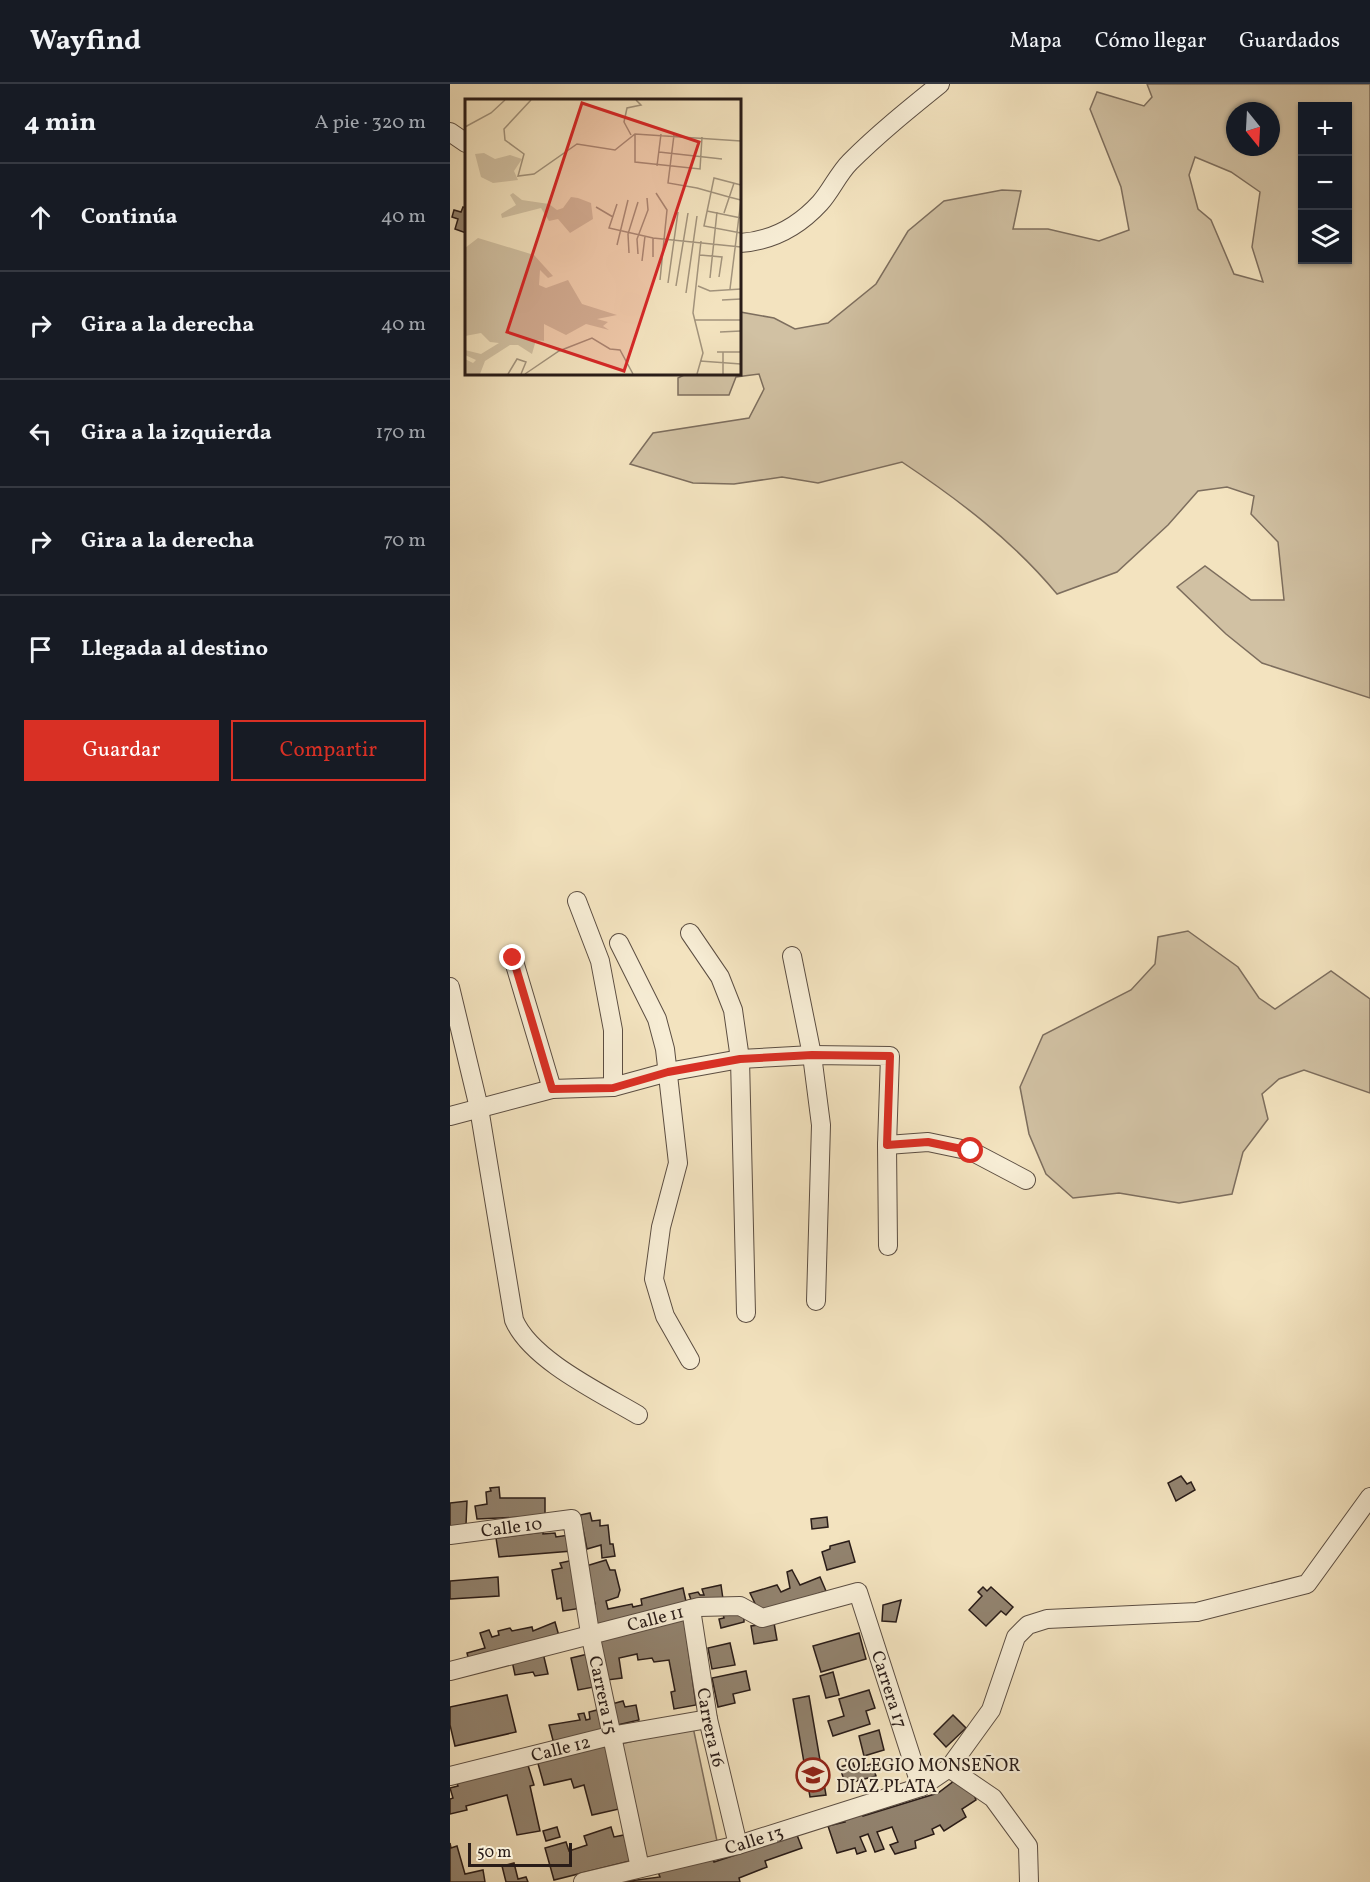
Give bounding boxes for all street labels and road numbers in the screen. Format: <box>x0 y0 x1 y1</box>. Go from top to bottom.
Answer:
street label: Calle 10 <box>480 1512 544 1545</box>
street label: Calle 11 <box>625 1600 687 1639</box>
street label: Carrera 17 <box>864 1648 912 1732</box>
street label: Carrera 15 <box>581 1654 622 1737</box>
street label: Carrera 16 <box>689 1686 730 1770</box>
street label: Calle 12 <box>529 1730 593 1769</box>
street label: Calle 13 <box>723 1820 787 1862</box>

